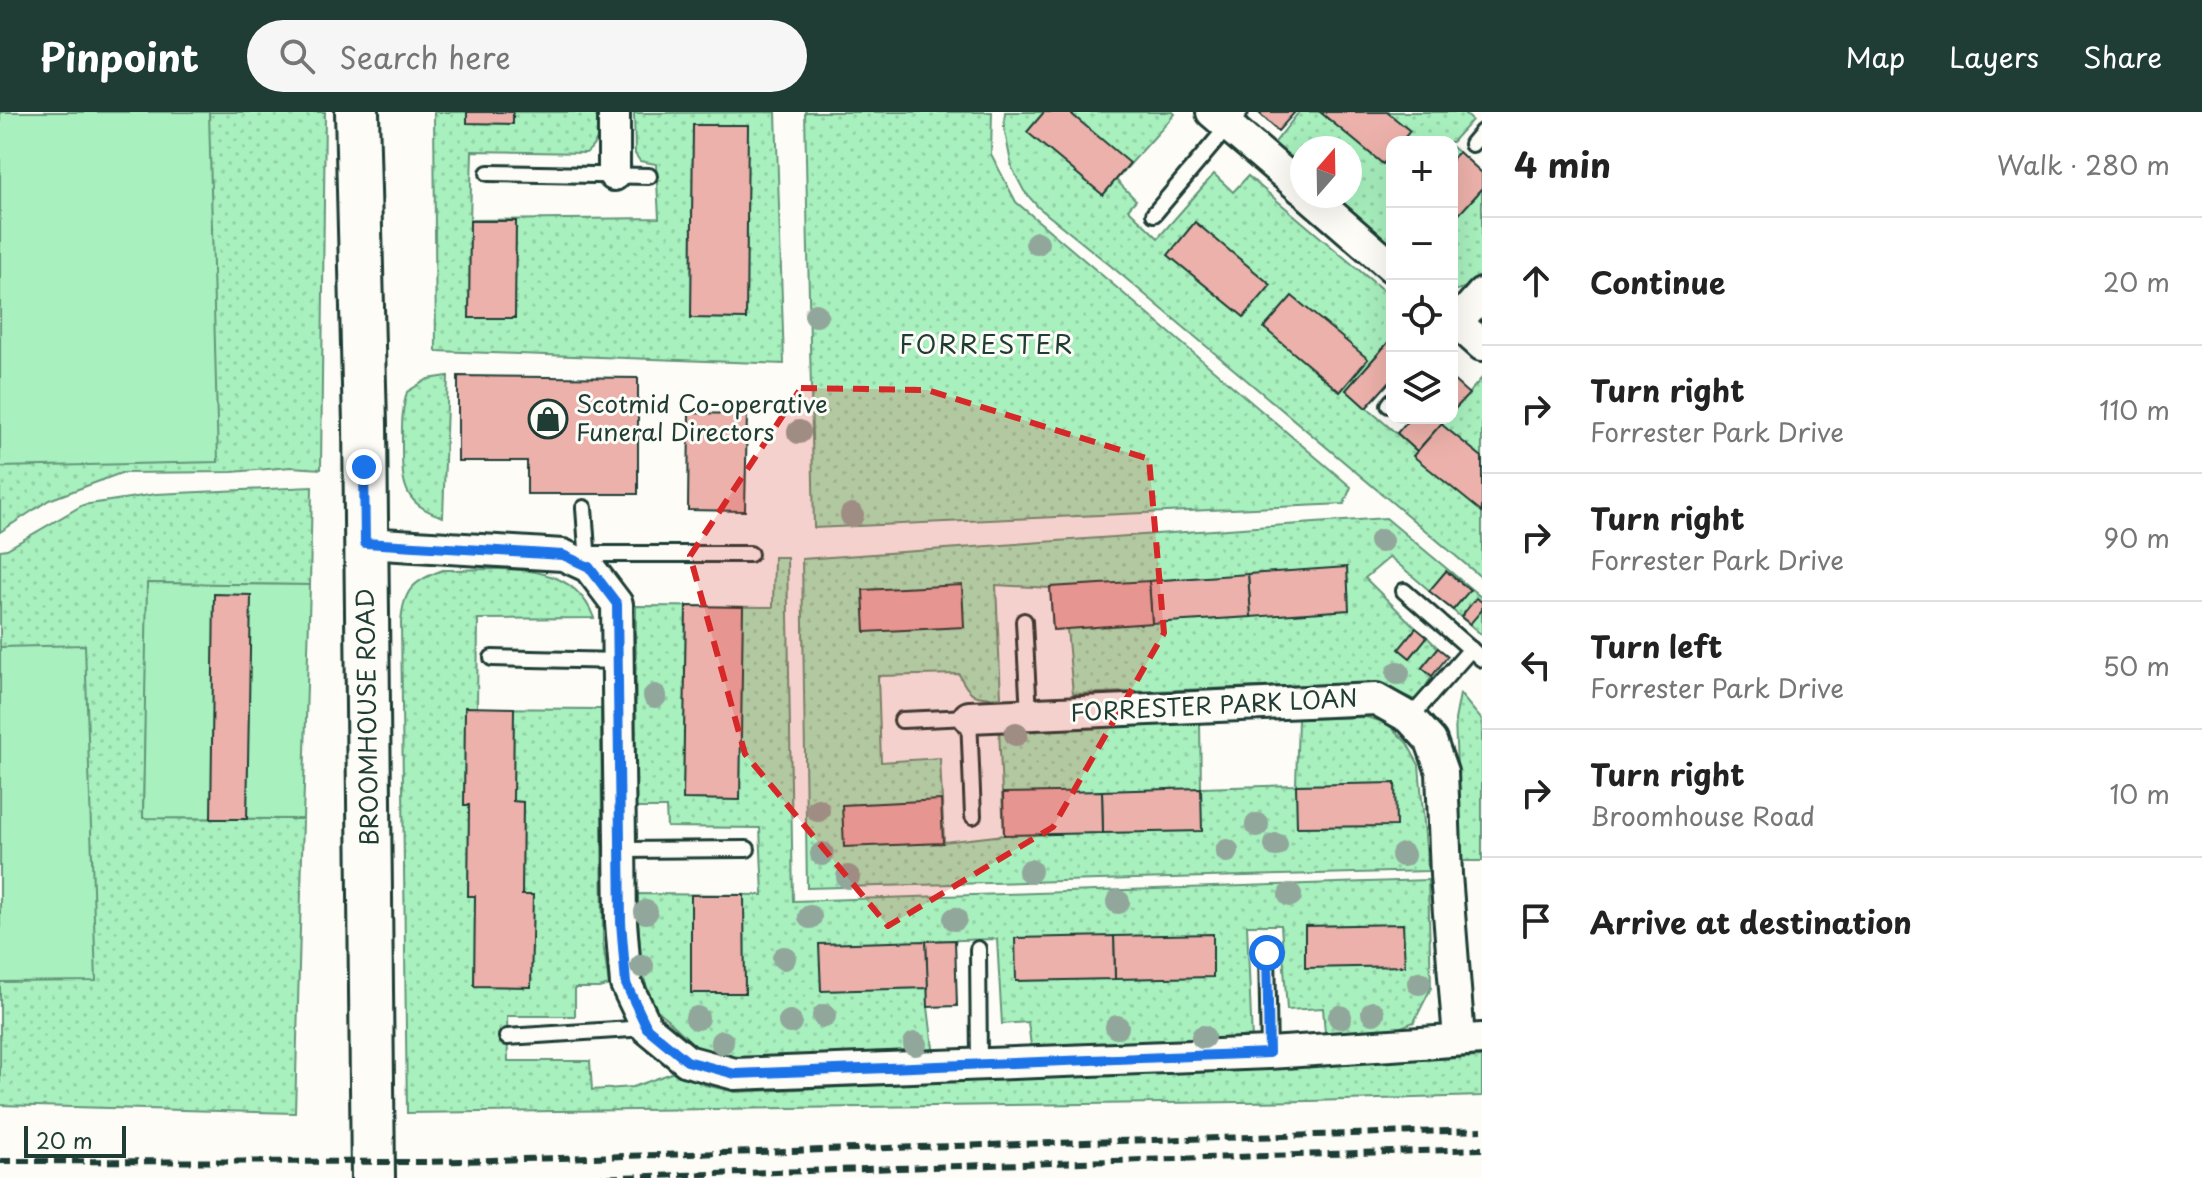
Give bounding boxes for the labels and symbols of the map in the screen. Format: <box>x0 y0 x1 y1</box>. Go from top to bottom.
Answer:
north arrow <box>1290 136 1362 208</box>
district label: FORRESTER <box>899 324 1075 363</box>
place label: Scotmid Co-operative Funeral Directors <box>576 385 828 449</box>
shop icon: Scotmid Co-operative Funeral Directors <box>527 398 569 440</box>
route end <box>346 449 382 485</box>
street label: BROOMHOUSE ROAD <box>346 588 386 846</box>
street label: FORRESTER PARK LOAN <box>1069 679 1358 730</box>
route start <box>1249 935 1285 971</box>
scale bar <box>24 1122 126 1158</box>

